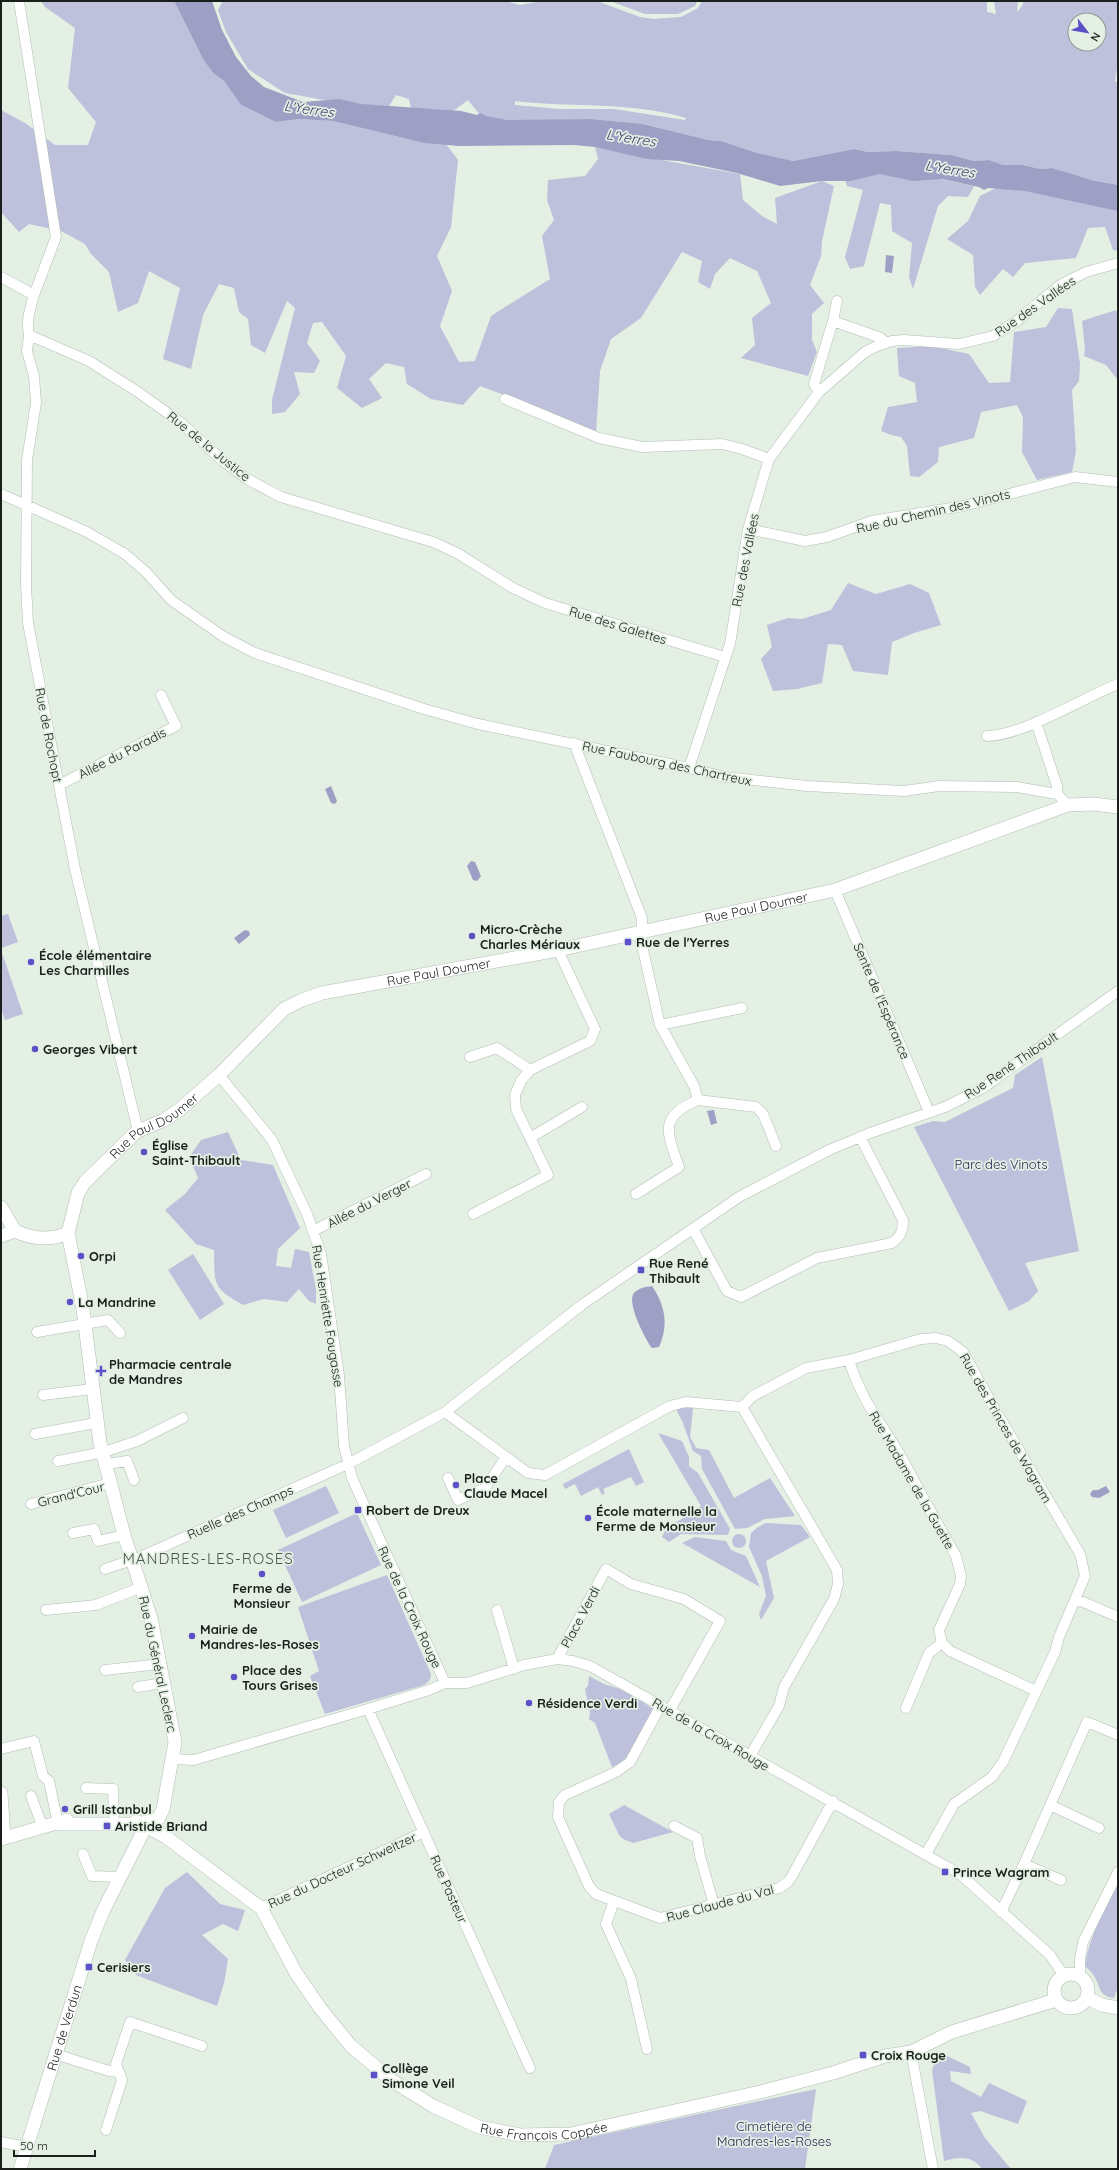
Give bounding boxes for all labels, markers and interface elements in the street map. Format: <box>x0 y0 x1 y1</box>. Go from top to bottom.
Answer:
north arrow <box>1067 12 1107 52</box>
text: N <box>1087 30 1104 44</box>
water label: L'Yerres <box>283 97 337 122</box>
water label: L'Yerres <box>605 125 659 151</box>
water label: L'Yerres <box>924 156 978 182</box>
street label: Rue des Vallées <box>992 272 1078 340</box>
street label: Rue de la Justice <box>164 408 254 484</box>
street label: Rue du Chemin des Vinots <box>855 486 1011 536</box>
street label: Rue des Vallées <box>728 512 762 608</box>
street label: Rue des Galettes <box>567 603 669 647</box>
street label: Rue de Rochopt <box>32 686 66 784</box>
street label: Allée du Paradis <box>75 724 169 782</box>
street label: Rue Faubourg des Chartreux <box>581 737 753 789</box>
street label: Rue Paul Doumer <box>703 888 809 926</box>
place label: Micro-Crèche Charles Mériaux <box>480 921 580 952</box>
marker: Micro-Crèche Charles Mériaux <box>467 931 477 941</box>
place label: Rue de l'Yerres <box>636 934 729 950</box>
marker: Rue de l'Yerres <box>623 937 633 947</box>
street label: Sente de l'Espérance <box>850 940 914 1062</box>
place label: École élémentaire Les Charmilles <box>39 947 152 978</box>
street label: Rue Paul Doumer <box>386 954 492 989</box>
marker: École élémentaire Les Charmilles <box>26 957 36 967</box>
street label: Rue René Thibault <box>961 1028 1061 1102</box>
place label: Georges Vibert <box>43 1041 138 1057</box>
marker: Georges Vibert <box>30 1044 40 1054</box>
street label: Rue Paul Doumer <box>106 1089 201 1162</box>
place label: Église Saint-Thibault <box>152 1137 241 1168</box>
marker: Église Saint-Thibault <box>139 1147 149 1157</box>
park label: Parc des Vinots <box>955 1156 1048 1172</box>
street label: Allée du Verger <box>324 1175 414 1231</box>
street label: Rue Henriette Fougasse <box>309 1244 347 1388</box>
place label: Orpi <box>89 1248 116 1264</box>
marker: Orpi <box>76 1251 86 1261</box>
place label: Rue René Thibault <box>649 1255 709 1286</box>
marker: Rue René Thibault <box>636 1265 646 1275</box>
place label: La Mandrine <box>78 1294 156 1310</box>
marker: La Mandrine <box>65 1297 75 1307</box>
street label: Rue des Princes de Wagram <box>956 1350 1056 1506</box>
place label: Pharmacie centrale de Mandres <box>109 1356 232 1387</box>
marker: Pharmacie centrale de Mandres <box>96 1366 106 1376</box>
street label: Rue Madame de la Guette <box>866 1408 958 1552</box>
place label: Place Claude Macel <box>464 1470 548 1501</box>
street label: Grand'Cour <box>36 1478 106 1510</box>
marker: Place Claude Macel <box>451 1480 461 1490</box>
street label: Ruelle des Champs <box>184 1481 296 1543</box>
place label: Robert de Dreux <box>366 1502 470 1518</box>
place label: École maternelle la Ferme de Monsieur <box>596 1503 717 1534</box>
marker: Robert de Dreux <box>353 1505 363 1515</box>
marker: École maternelle la Ferme de Monsieur <box>583 1513 593 1523</box>
street label: Rue de la Croix Rouge <box>375 1543 445 1671</box>
district label: MANDRES-LES-ROSES <box>122 1549 294 1568</box>
marker: Ferme de Monsieur <box>257 1569 267 1579</box>
place label: Ferme de Monsieur <box>232 1580 292 1611</box>
street label: Place Verdi <box>557 1584 603 1650</box>
street label: Rue du Général Leclerc <box>136 1594 180 1734</box>
place label: Mairie de Mandres-les-Roses <box>200 1621 319 1652</box>
marker: Mairie de Mandres-les-Roses <box>187 1631 197 1641</box>
place label: Place des Tours Grises <box>242 1662 318 1693</box>
marker: Place des Tours Grises <box>229 1672 239 1682</box>
street label: Rue de la Croix Rouge <box>650 1694 772 1774</box>
place label: Résidence Verdi <box>537 1695 637 1711</box>
marker: Résidence Verdi <box>524 1698 534 1708</box>
place label: Grill Istanbul <box>73 1801 152 1817</box>
marker: Grill Istanbul <box>60 1804 70 1814</box>
place label: Aristide Briand <box>115 1818 207 1834</box>
marker: Aristide Briand <box>102 1821 112 1831</box>
street label: Rue du Docteur Schweitzer <box>265 1829 419 1911</box>
street label: Rue Pasteur <box>427 1853 471 1925</box>
place label: Prince Wagram <box>953 1864 1050 1880</box>
marker: Prince Wagram <box>940 1867 950 1877</box>
street label: Rue Claude du Val <box>664 1881 776 1925</box>
place label: Cerisiers <box>97 1959 150 1975</box>
marker: Cerisiers <box>84 1962 94 1972</box>
street label: Rue de Verdun <box>43 1983 85 2073</box>
place label: Croix Rouge <box>871 2047 946 2063</box>
marker: Croix Rouge <box>858 2050 868 2060</box>
place label: Collège Simone Veil <box>382 2060 455 2091</box>
marker: Collège Simone Veil <box>369 2070 379 2080</box>
street label: Rue François Coppée <box>479 2118 609 2143</box>
park label: Cimetière de Mandres-les-Roses <box>717 2118 831 2149</box>
scale bar <box>14 2132 95 2158</box>
text: 50 m <box>20 2138 48 2153</box>

